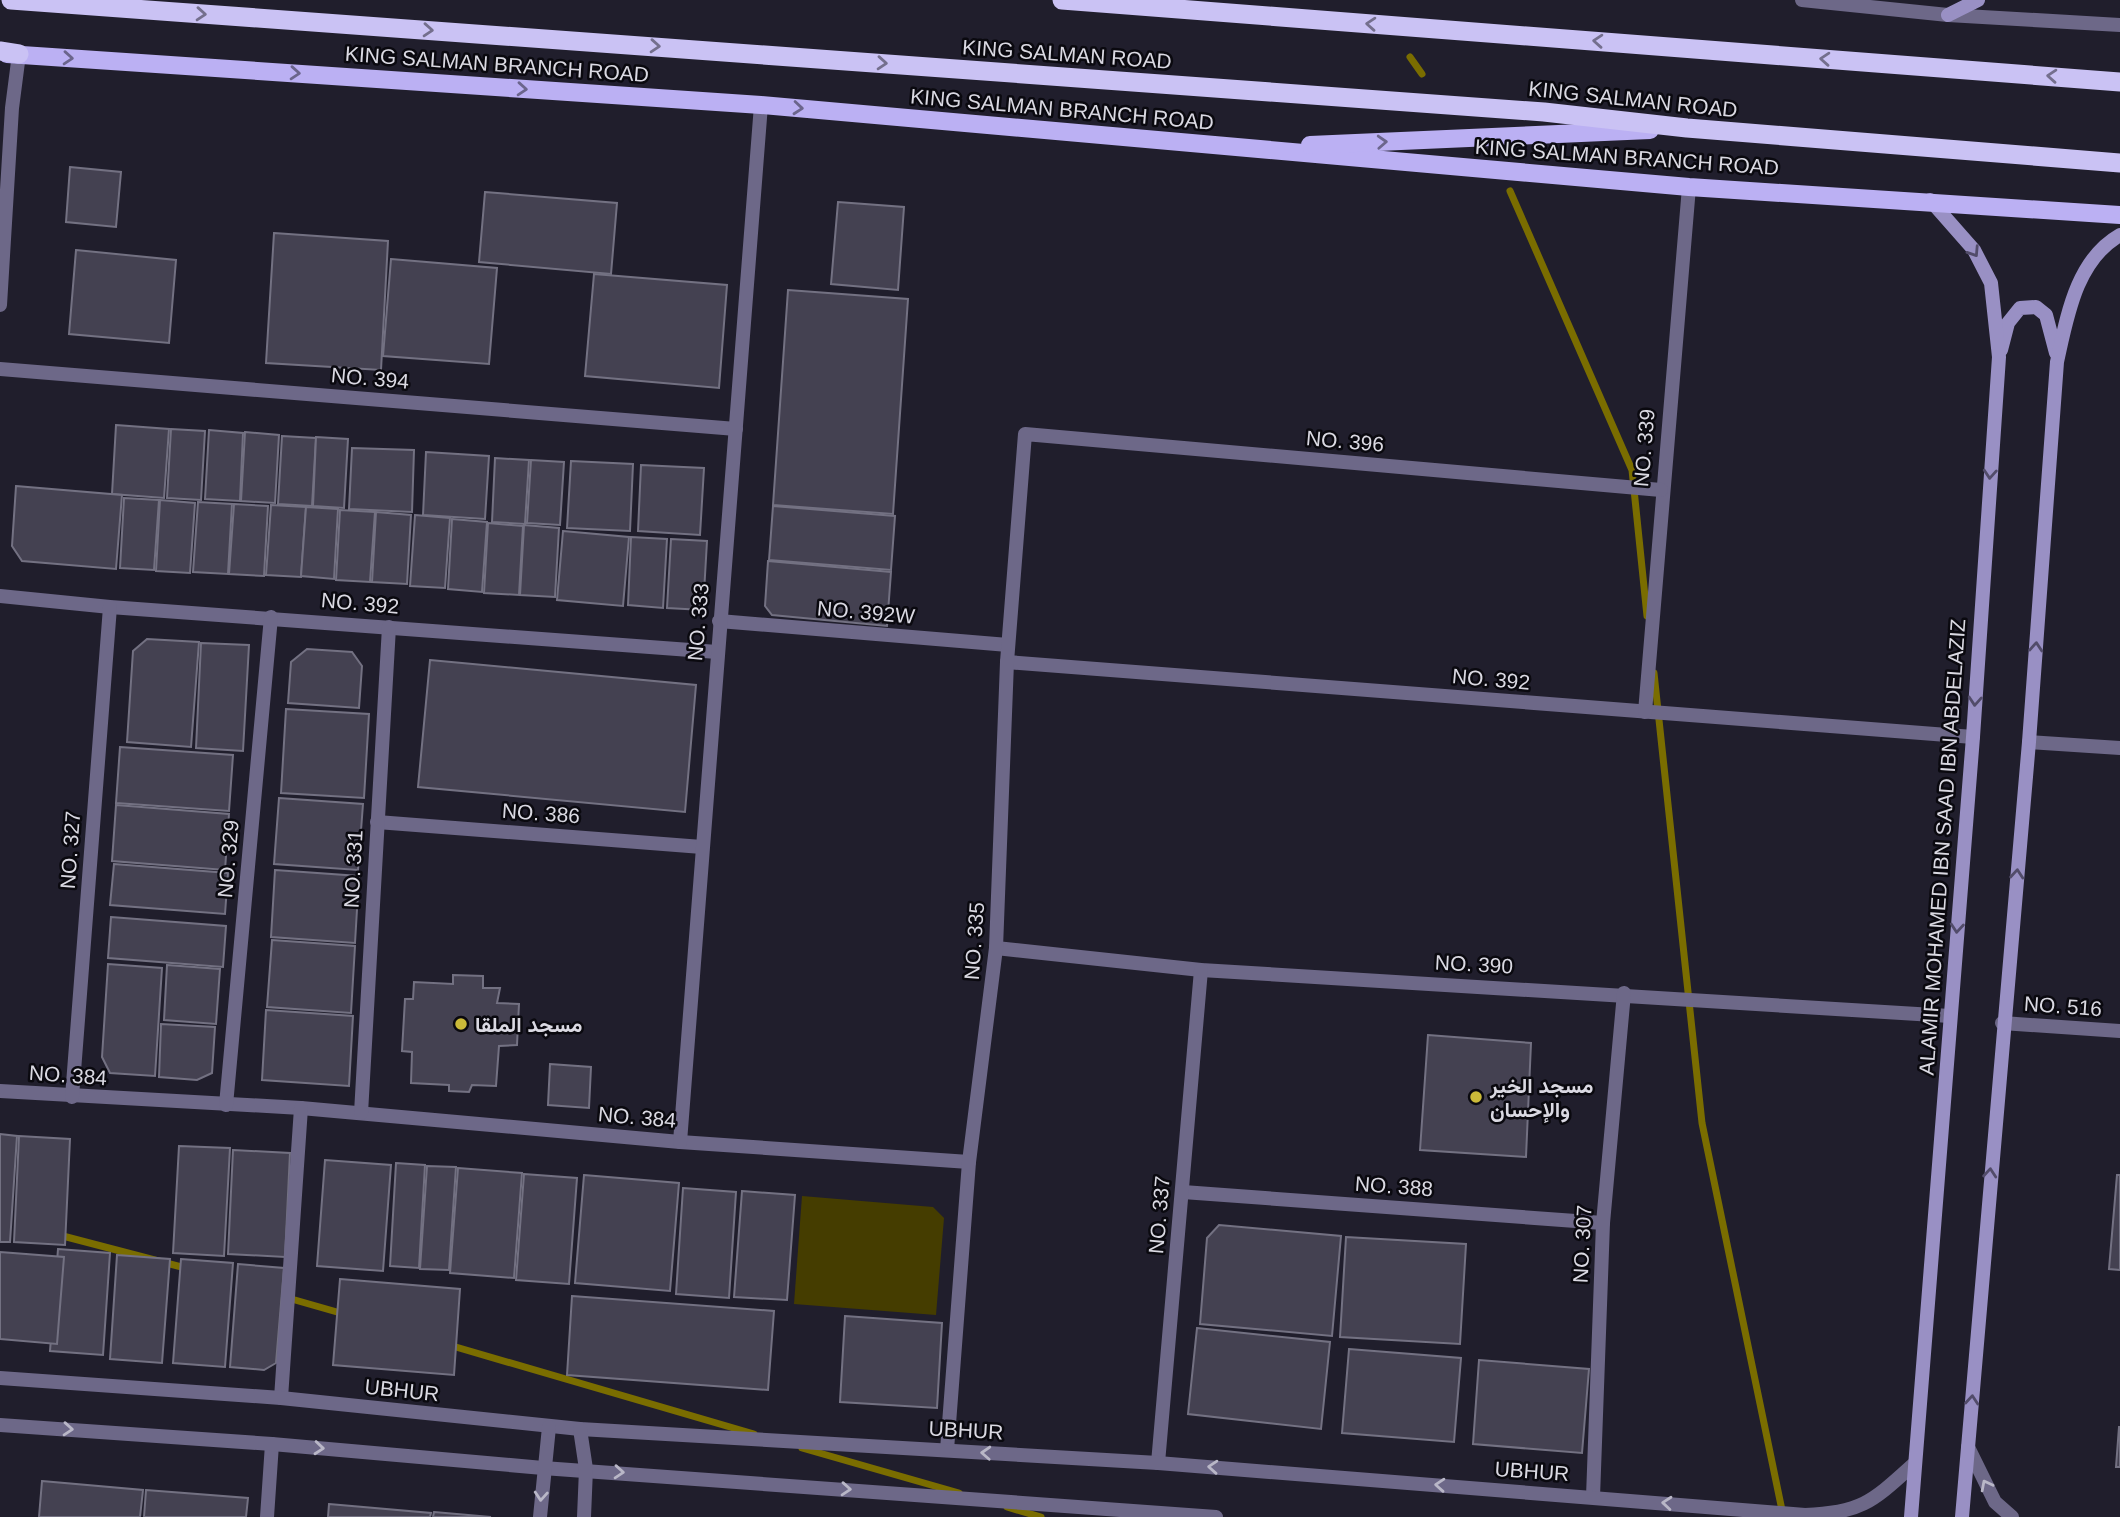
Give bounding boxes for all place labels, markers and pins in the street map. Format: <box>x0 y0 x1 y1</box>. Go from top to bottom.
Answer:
place label: مسجد الملقا <box>475 1013 582 1037</box>
marker: مسجد الملقا <box>453 1016 469 1032</box>
place label: مسجد الخير والإحسان <box>1489 1074 1593 1124</box>
marker: مسجد الخير والإحسان <box>1468 1089 1484 1105</box>

